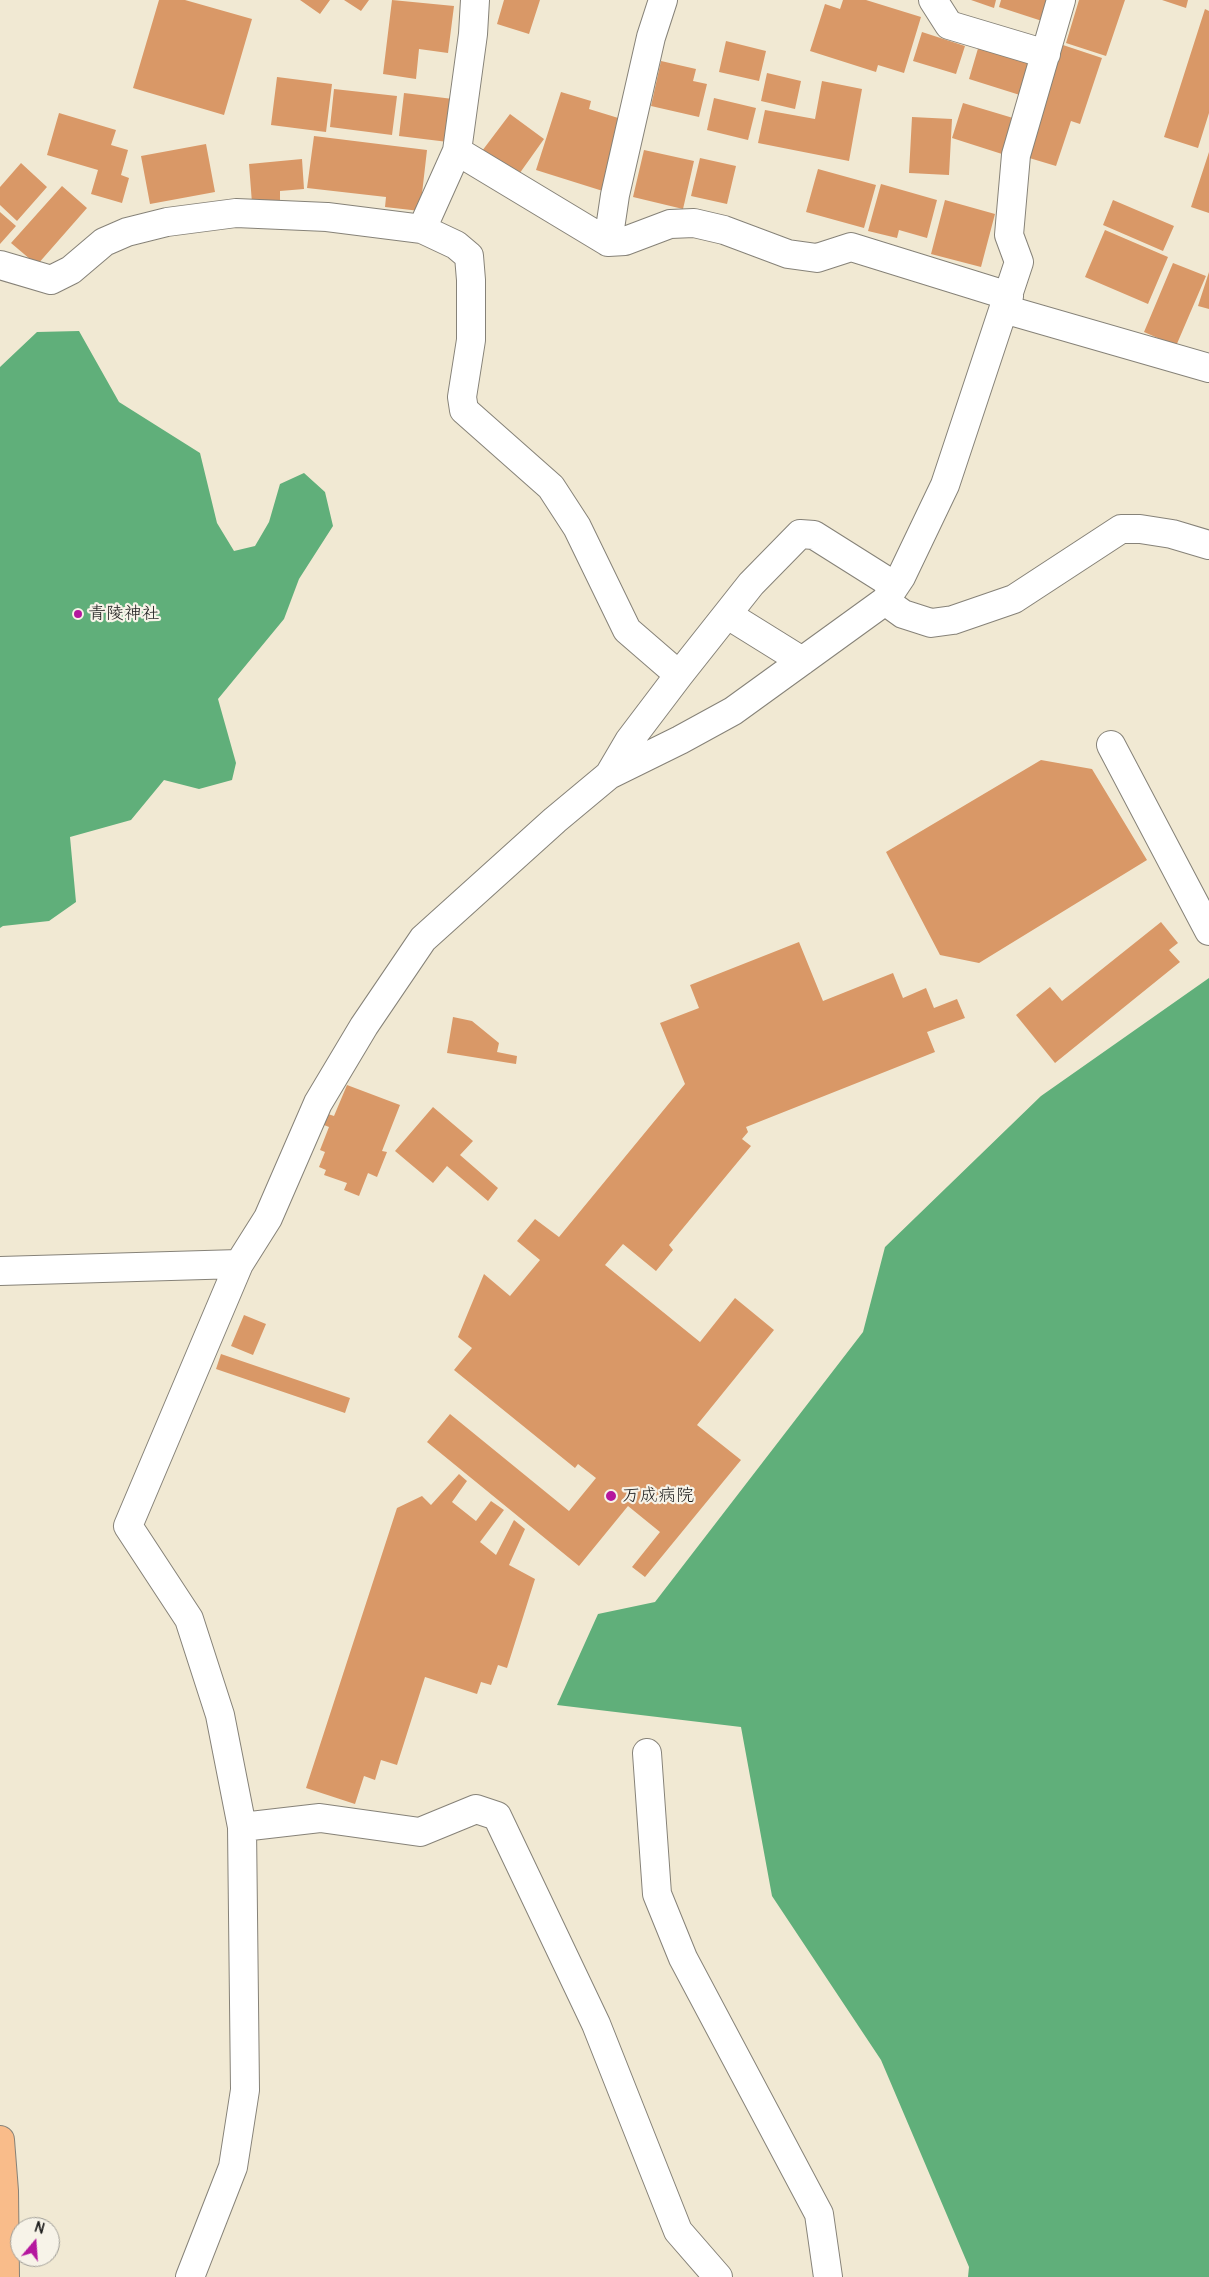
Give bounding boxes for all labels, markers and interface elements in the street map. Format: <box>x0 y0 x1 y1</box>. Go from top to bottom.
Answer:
place label: 青陵神社 <box>88 603 160 625</box>
marker: 青陵神社 <box>72 608 84 620</box>
place label: 万成病院 <box>622 1485 694 1507</box>
marker: 万成病院 <box>604 1489 618 1503</box>
north arrow <box>10 2217 60 2267</box>
text: N <box>32 2219 47 2238</box>

